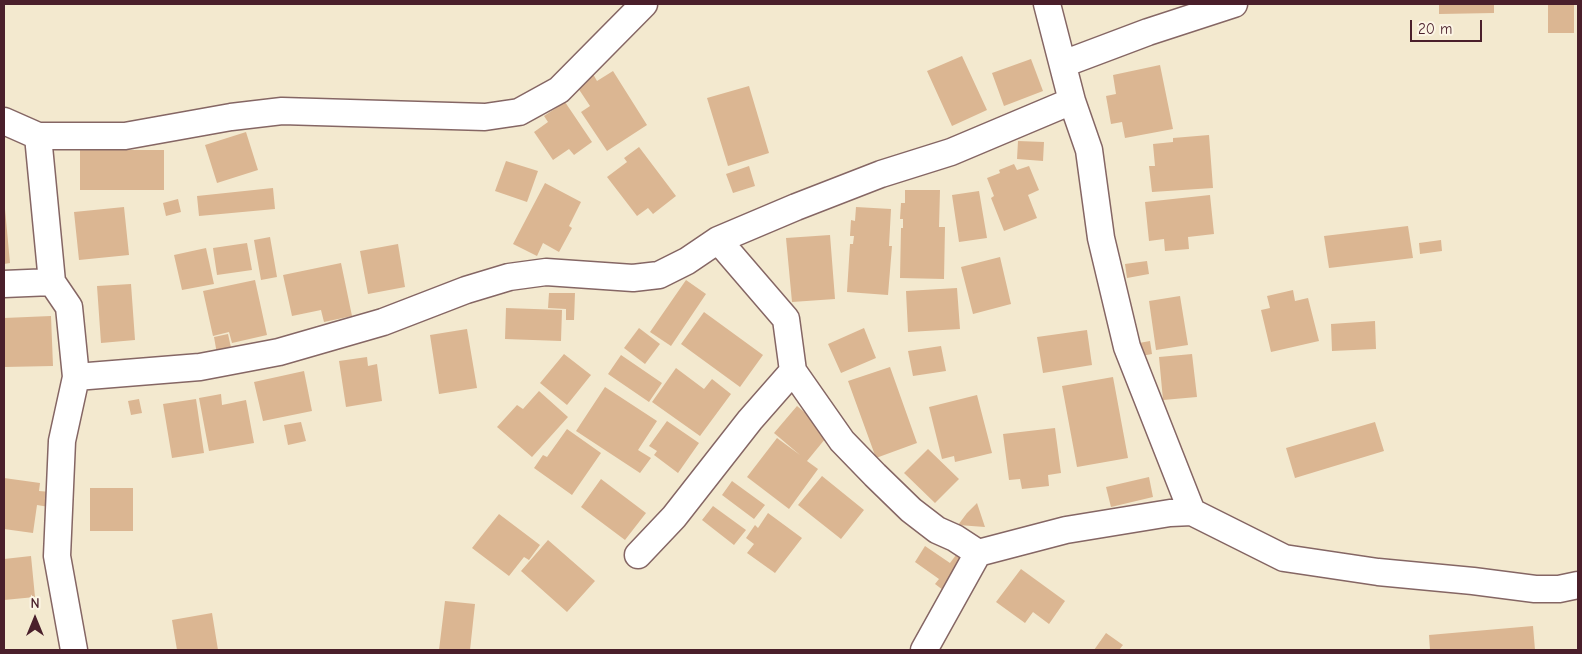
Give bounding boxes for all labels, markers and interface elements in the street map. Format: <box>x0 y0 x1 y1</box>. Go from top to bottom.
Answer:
scale bar <box>1412 10 1484 42</box>
text: 20 m <box>1418 20 1452 38</box>
north arrow <box>10 594 60 644</box>
text: N <box>30 595 40 612</box>

